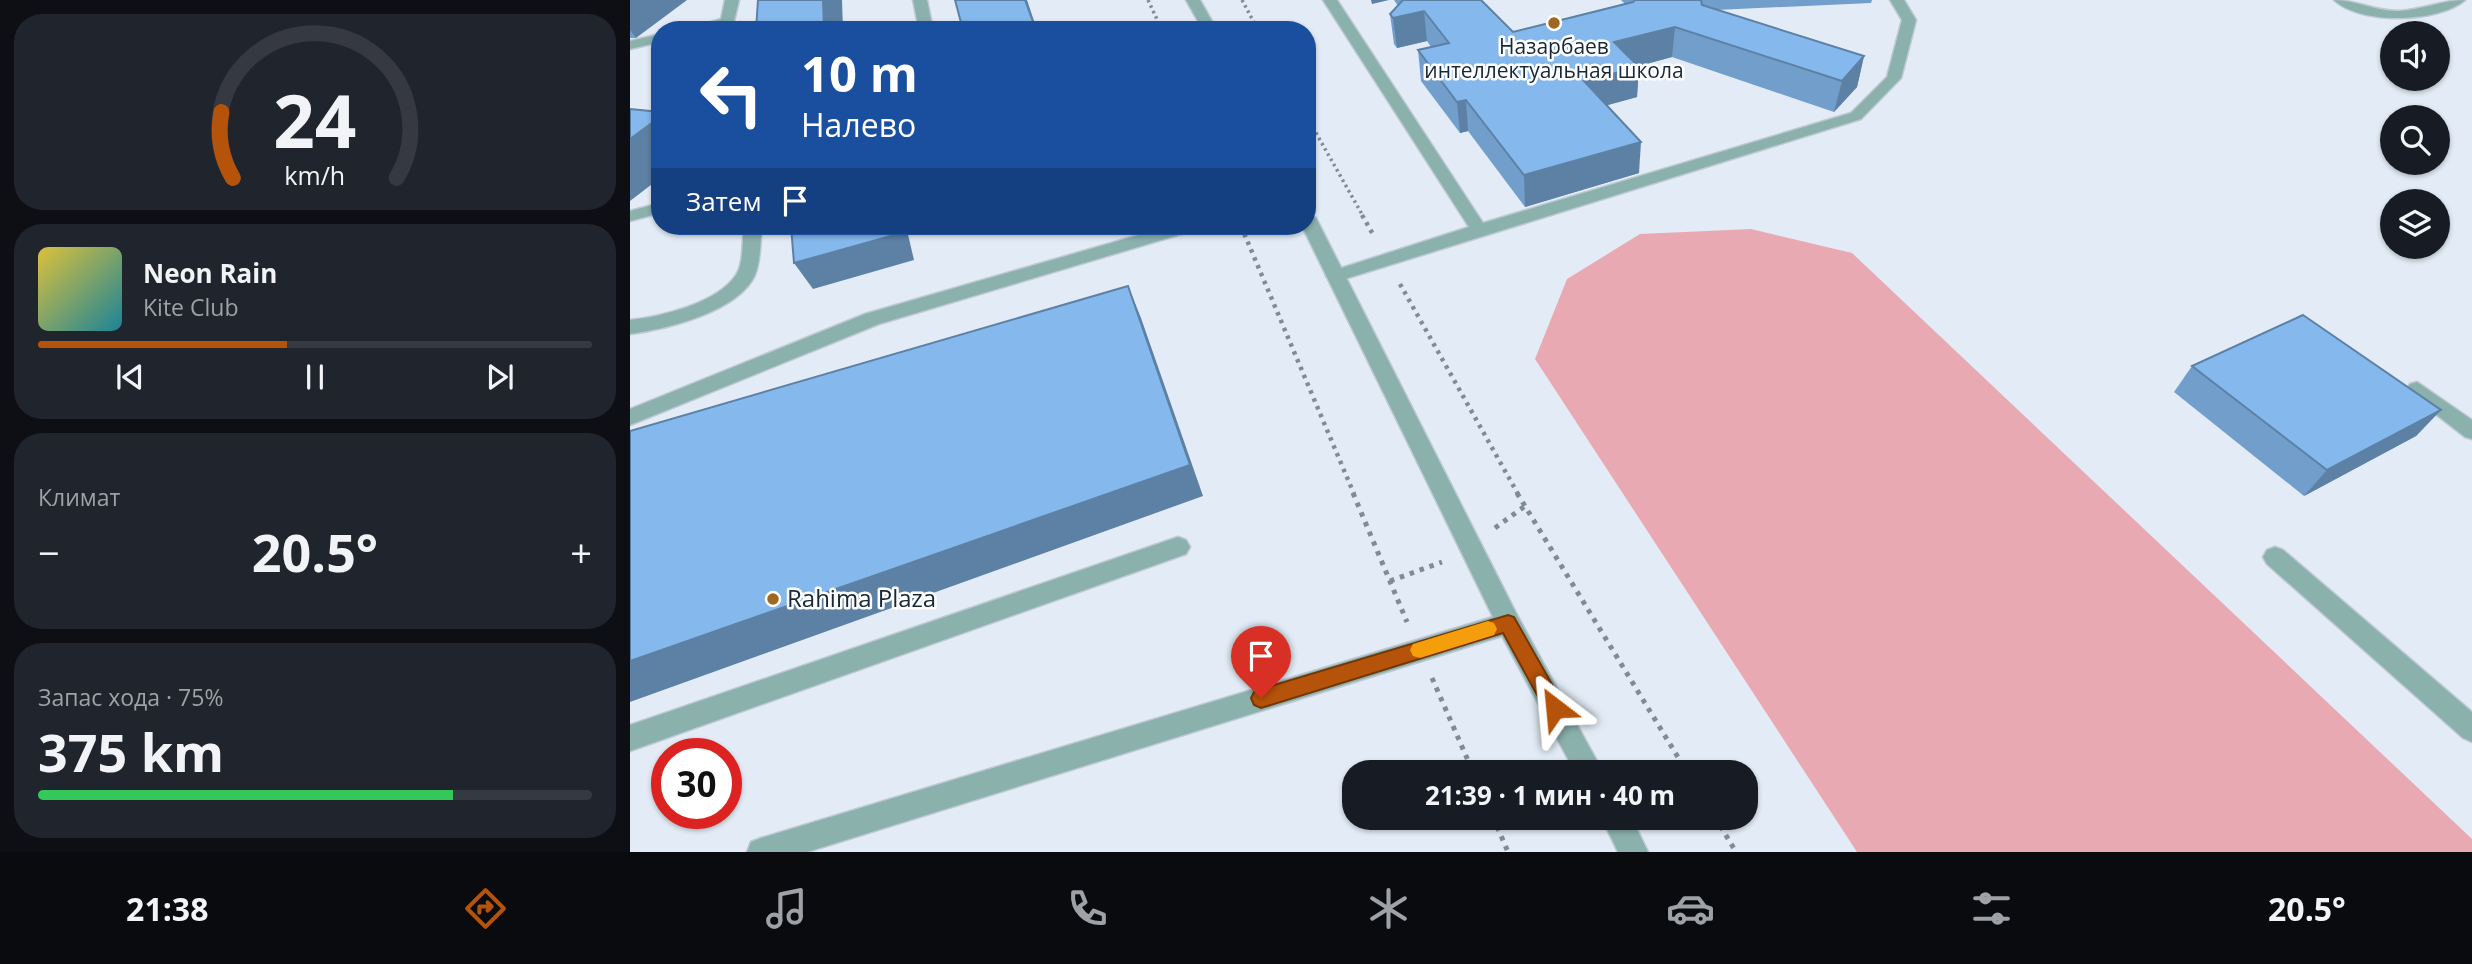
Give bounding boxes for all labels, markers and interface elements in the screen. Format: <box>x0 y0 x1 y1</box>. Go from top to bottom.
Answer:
marker: Назарбаев интеллектуальная школа <box>1546 15 1562 31</box>
map controls <box>2380 21 2450 259</box>
button: sound <box>2380 21 2450 91</box>
place label: Назарбаев интеллектуальная школа <box>1424 32 1684 84</box>
text: 10 m <box>801 40 918 106</box>
icon: left <box>686 49 777 140</box>
text: 24 <box>273 70 357 169</box>
text: Налево <box>801 103 916 146</box>
button: search <box>2380 105 2450 175</box>
text: km/h <box>285 158 345 192</box>
icon: arrive <box>776 182 814 220</box>
text: Затем <box>686 183 762 219</box>
button: layers <box>2380 189 2450 259</box>
text: Neon Rain <box>143 255 277 291</box>
text: Kite Club <box>143 291 238 323</box>
icon: previous <box>111 358 149 396</box>
icon: pause <box>296 358 334 396</box>
icon: next <box>481 358 519 396</box>
text: Климат <box>38 481 120 513</box>
text: 20.5° <box>252 516 378 587</box>
text: − <box>38 526 60 578</box>
text: + <box>570 526 592 578</box>
place label: Rahima Plaza <box>787 581 936 614</box>
marker: Rahima Plaza <box>765 591 781 607</box>
pin <box>1231 626 1291 698</box>
icon: arrive <box>1242 637 1280 675</box>
position arrow <box>1518 671 1592 745</box>
text: Запас хода · 75% <box>38 681 223 713</box>
text: 375 km <box>38 716 224 787</box>
speed limit sign: 30 <box>651 738 742 829</box>
text: 21:39 · 1 мин · 40 m <box>1425 777 1675 813</box>
icon: directions <box>461 884 510 933</box>
icon: music <box>762 884 811 933</box>
icon: phone <box>1063 884 1112 933</box>
icon: climate <box>1364 884 1413 933</box>
icon: car <box>1666 884 1715 933</box>
icon: filters <box>1967 884 2016 933</box>
text: 21:38 <box>126 887 208 930</box>
text: 20.5° <box>2268 887 2346 930</box>

